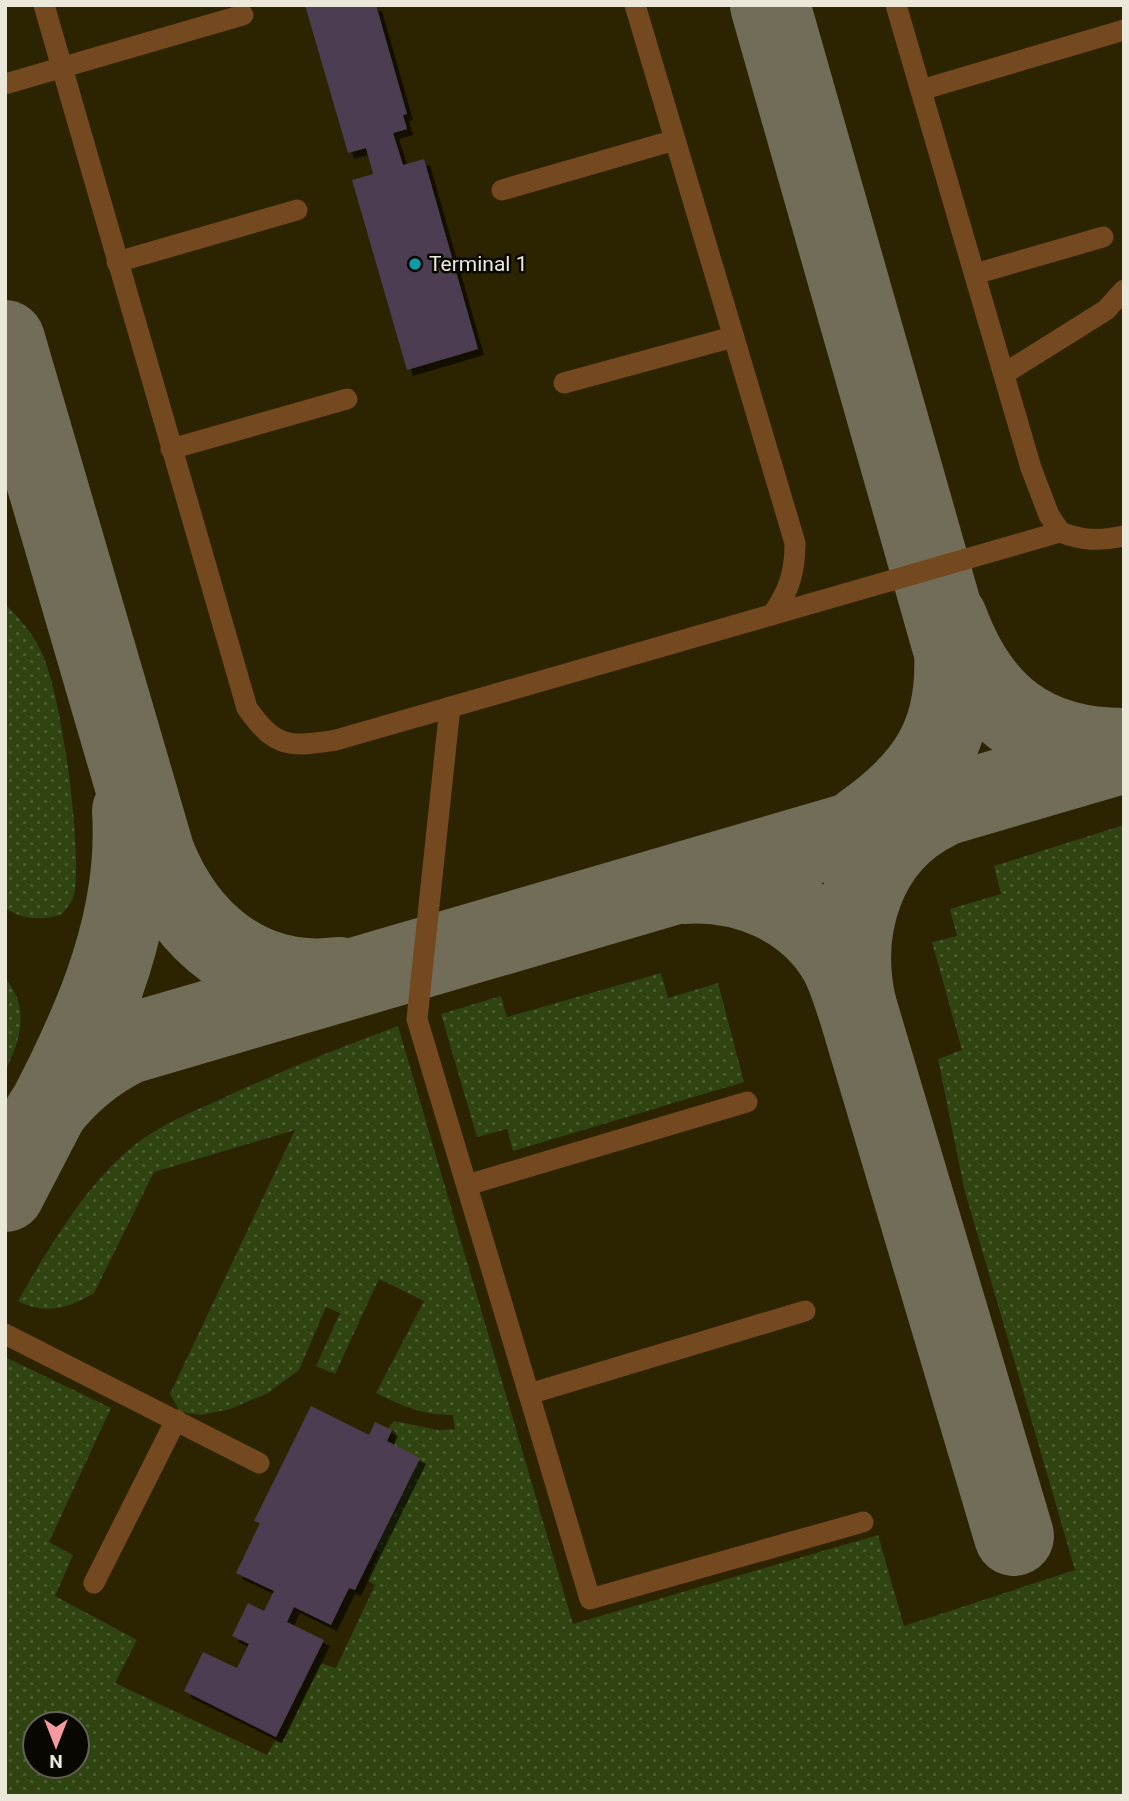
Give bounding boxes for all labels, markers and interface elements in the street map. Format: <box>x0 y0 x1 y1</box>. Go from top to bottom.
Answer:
place label: Terminal 1 <box>429 252 527 276</box>
marker: Terminal 1 <box>407 256 423 272</box>
north arrow <box>21 1710 91 1780</box>
text: N <box>49 1750 63 1773</box>

